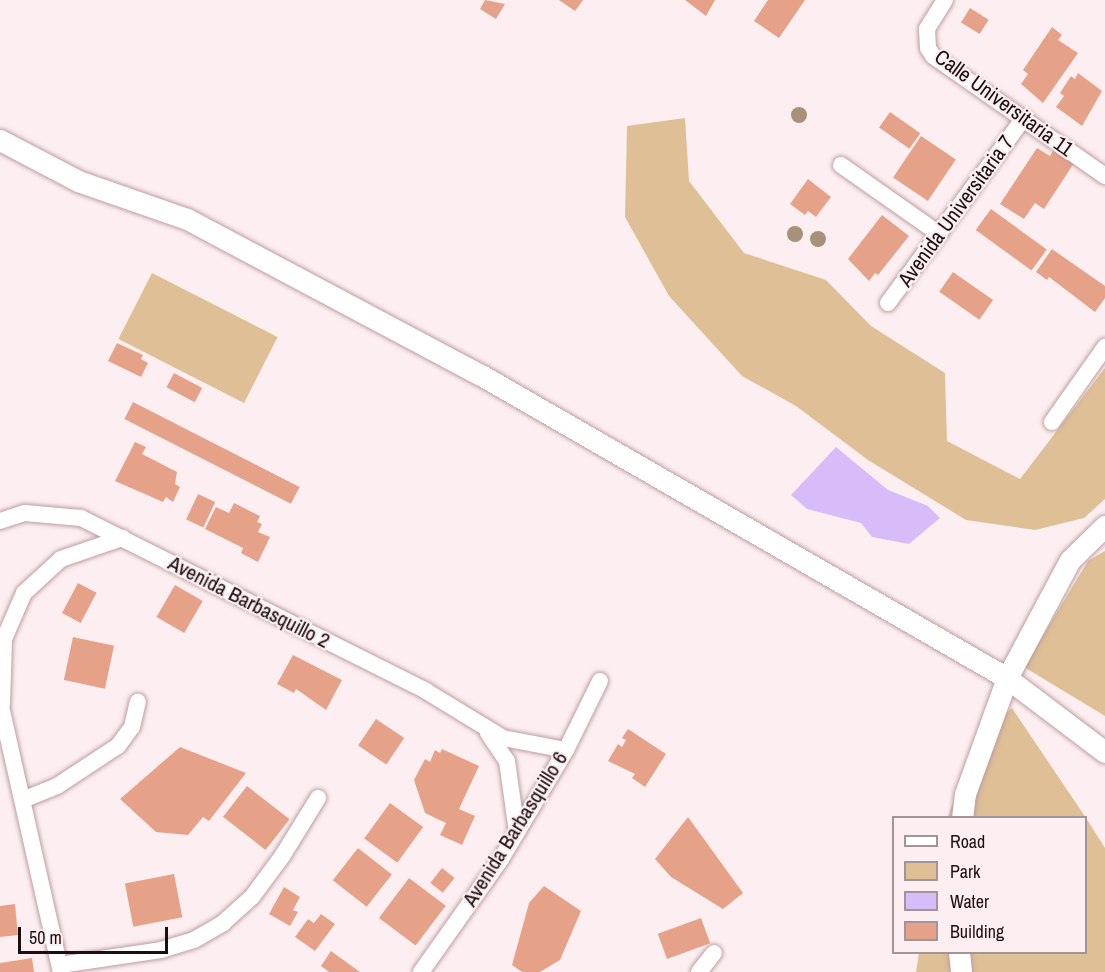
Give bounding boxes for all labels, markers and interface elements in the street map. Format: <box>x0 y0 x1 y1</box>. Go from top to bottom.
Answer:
street label: Calle Universitaria 11 <box>930 44 1078 162</box>
street label: Avenida Universitaria 7 <box>893 131 1019 291</box>
street label: Avenida Barbasquillo 2 <box>164 550 334 654</box>
street label: Avenida Barbasquillo 6 <box>457 747 573 911</box>
legend <box>892 816 1087 954</box>
text: Road <box>950 829 985 854</box>
text: Park <box>950 859 980 884</box>
text: Water <box>950 889 989 914</box>
scale bar <box>21 915 171 953</box>
text: Building <box>950 919 1004 944</box>
text: 50 m <box>29 925 62 950</box>

